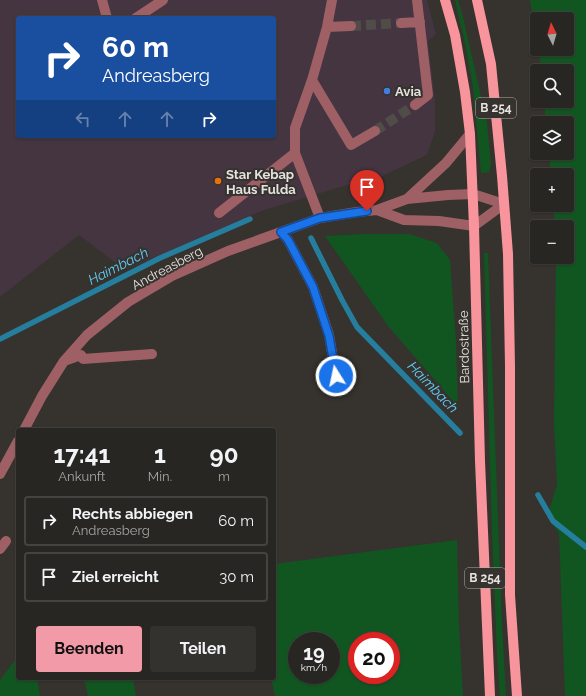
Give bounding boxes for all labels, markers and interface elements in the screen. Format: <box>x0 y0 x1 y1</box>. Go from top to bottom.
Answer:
north arrow <box>530 12 574 56</box>
map controls <box>530 12 574 264</box>
text: 60 m <box>102 31 169 64</box>
icon: right <box>36 32 88 84</box>
button: search <box>530 64 574 108</box>
text: Andreasberg <box>102 65 210 86</box>
place label: Avia <box>395 84 422 99</box>
marker: Avia <box>382 86 392 96</box>
road number: B 254 <box>476 98 516 118</box>
icon: left <box>72 108 94 130</box>
icon: ahead <box>114 108 136 130</box>
icon: ahead <box>156 108 178 130</box>
icon: right <box>198 108 220 130</box>
button: layers <box>530 116 574 160</box>
place label: Star Kebap Haus Fulda <box>226 167 296 197</box>
button: + <box>530 168 574 212</box>
pin <box>350 170 384 211</box>
marker: Star Kebap Haus Fulda <box>213 176 223 186</box>
icon: arrive <box>356 176 378 198</box>
button: − <box>530 220 574 264</box>
street label: Andreasberg <box>129 243 205 293</box>
water label: Haimbach <box>85 244 151 288</box>
street label: Bardostraße <box>456 310 472 384</box>
position arrow <box>315 355 357 397</box>
water label: Haimbach <box>405 358 462 416</box>
text: 17:41 <box>54 440 110 469</box>
text: 1 <box>154 440 166 469</box>
text: 90 <box>210 440 238 469</box>
text: Ankunft <box>58 469 105 484</box>
text: Min. <box>148 469 172 484</box>
text: m <box>218 469 230 484</box>
text: Rechts abbiegen <box>72 505 193 523</box>
icon: right <box>38 510 60 532</box>
text: 60 m <box>218 512 254 530</box>
text: Andreasberg <box>72 523 150 538</box>
icon: arrive <box>38 566 60 588</box>
text: Ziel erreicht <box>72 568 159 586</box>
text: 30 m <box>219 568 254 586</box>
road number: B 254 <box>465 568 505 588</box>
button: Beenden <box>36 626 142 672</box>
button: Teilen <box>150 626 256 672</box>
speed limit sign: 20 <box>348 632 400 684</box>
text: 19 <box>303 641 325 665</box>
text: km/h <box>301 662 327 673</box>

